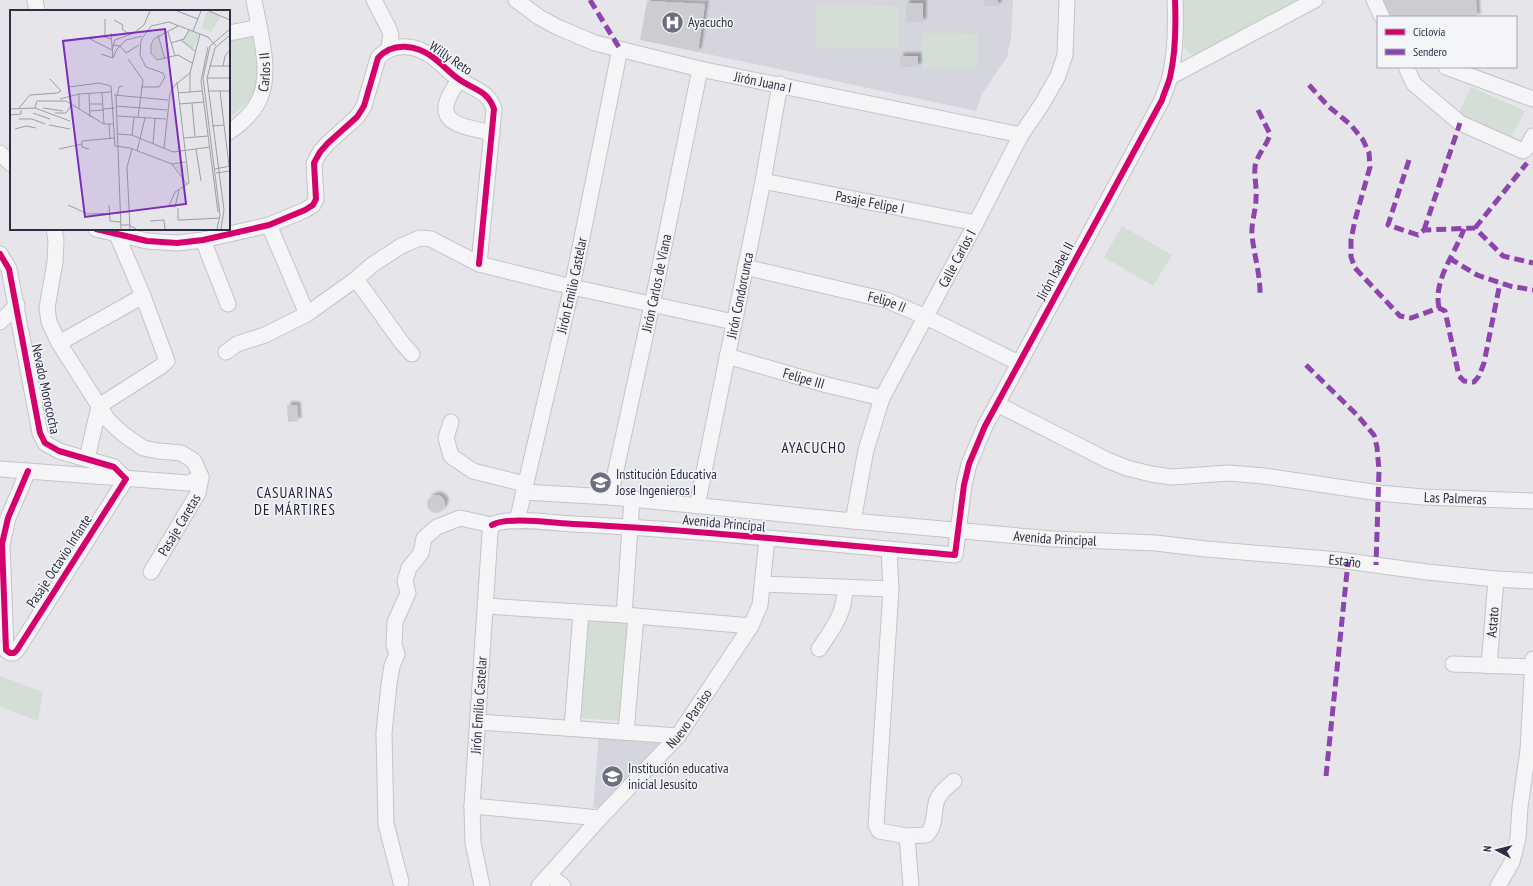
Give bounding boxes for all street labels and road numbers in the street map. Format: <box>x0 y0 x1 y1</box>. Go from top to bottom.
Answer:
street label: Willy Reto <box>426 37 476 79</box>
street label: Carlos II <box>254 52 274 94</box>
street label: Jirón Juana I <box>732 67 794 97</box>
street label: Pasaje Felipe I <box>834 187 906 218</box>
street label: Calle Carlos I <box>934 226 980 291</box>
street label: Jirón Carlos de Viana <box>637 232 675 335</box>
street label: Jirón Emilio Castelar <box>552 236 591 336</box>
street label: Jirón Isabel II <box>1032 239 1078 304</box>
street label: Jirón Condorcunca <box>722 251 757 341</box>
street label: Felipe II <box>866 287 909 316</box>
street label: Nevado Morococha <box>28 342 64 436</box>
street label: Felipe III <box>781 364 827 393</box>
street label: Las Palmeras <box>1424 488 1487 508</box>
street label: Pasaje Caretas <box>154 490 205 559</box>
street label: Avenida Principal <box>682 510 767 536</box>
street label: Pasaje Octavio Infante <box>22 511 96 611</box>
street label: Avenida Principal <box>1013 526 1098 550</box>
street label: Estaño <box>1328 550 1362 572</box>
street label: Astato <box>1482 606 1503 638</box>
street label: Jirón Emilio Castelar <box>466 656 491 756</box>
street label: Nuevo Paraiso <box>662 685 716 752</box>

